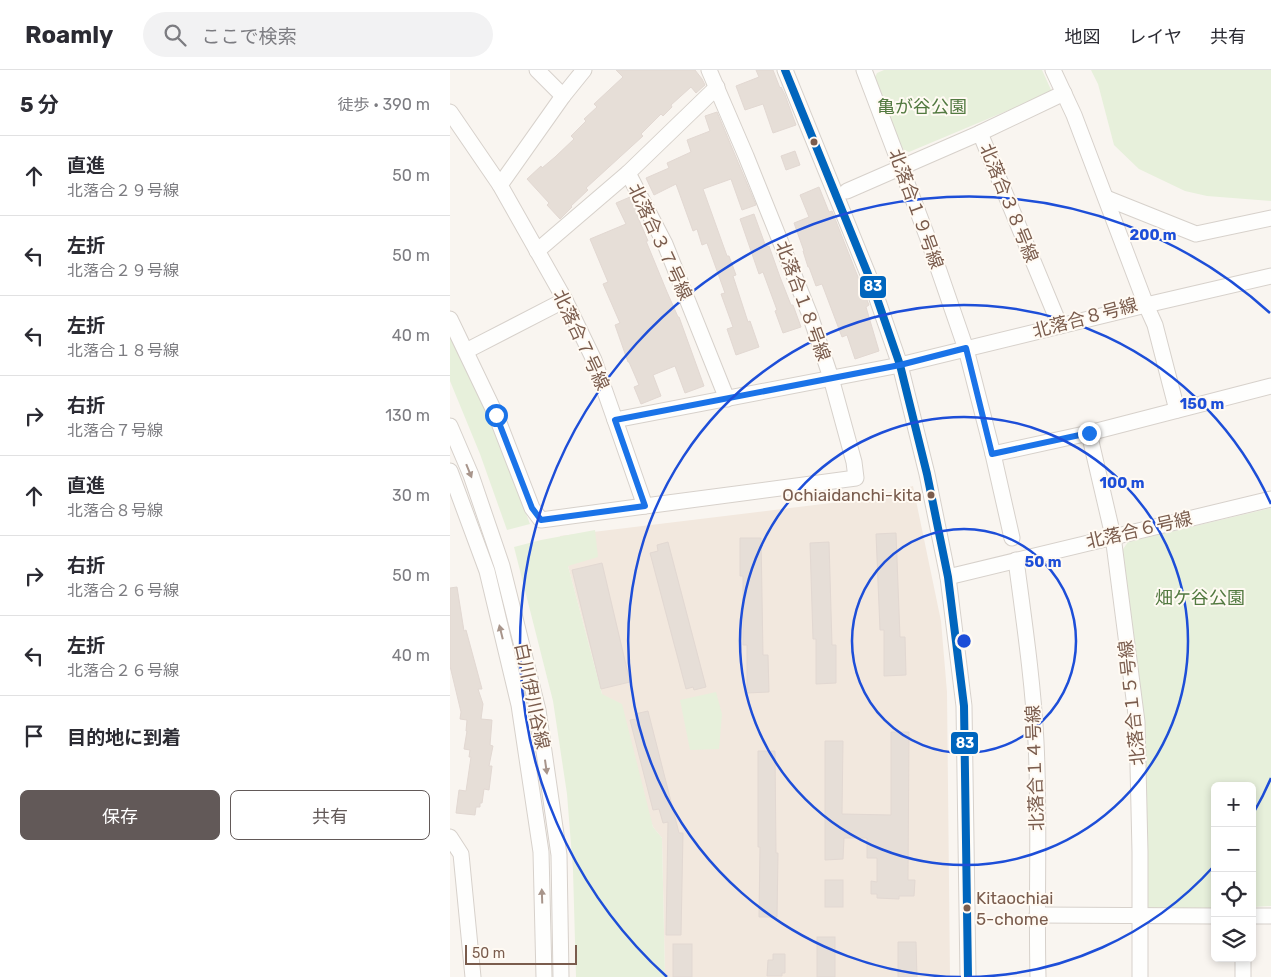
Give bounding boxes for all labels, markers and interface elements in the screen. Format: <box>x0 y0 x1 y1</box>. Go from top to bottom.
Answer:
search box <box>143 12 493 57</box>
text: Roamly <box>25 21 113 49</box>
icon: search <box>161 21 189 49</box>
text: ここで検索 <box>201 25 296 48</box>
text: 地図 <box>1065 26 1101 48</box>
text: レイヤ <box>1129 26 1182 48</box>
text: 共有 <box>1210 26 1246 48</box>
text: 5 分 <box>20 92 59 117</box>
text: 徒歩 · 390 m <box>337 95 430 114</box>
park label: 亀が谷公園 <box>877 96 967 118</box>
unlabelled marker <box>809 137 819 147</box>
street label: 北落合３８号線 <box>975 140 1043 266</box>
street label: 北落合１９号線 <box>884 146 948 272</box>
text: 直進 <box>67 154 105 177</box>
icon: ahead <box>20 162 48 190</box>
text: 50 m <box>392 166 430 185</box>
street label: 北落合３７号線 <box>623 180 697 304</box>
text: 北落合２９号線 <box>67 181 179 200</box>
text: 200 m <box>1129 226 1177 244</box>
text: 左折 <box>67 234 105 257</box>
street label: 北落合１８号線 <box>771 238 835 364</box>
icon: left <box>20 242 48 270</box>
text: 50 m <box>392 246 430 265</box>
text: 北落合２９号線 <box>67 261 179 280</box>
line badge: 83 <box>859 275 887 299</box>
text: 83 <box>864 278 882 295</box>
street label: 北落合７号線 <box>548 286 614 394</box>
street label: 北落合８号線 <box>1030 293 1140 343</box>
text: 左折 <box>67 314 105 337</box>
icon: left <box>20 322 48 350</box>
text: 40 m <box>392 326 430 345</box>
text: 北落合１８号線 <box>67 341 179 360</box>
text: 右折 <box>67 394 105 417</box>
text: 150 m <box>1180 395 1224 413</box>
icon: right <box>20 402 48 430</box>
route start <box>485 404 508 427</box>
text: 130 m <box>385 406 430 425</box>
text: 北落合７号線 <box>67 421 163 440</box>
route end <box>1078 422 1101 445</box>
one-way arrow <box>465 464 473 479</box>
text: 直進 <box>67 474 105 497</box>
text: 100 m <box>1100 474 1144 492</box>
icon: ahead <box>20 482 48 510</box>
place label: Ochiaidanchi-kita <box>782 485 922 505</box>
text: 30 m <box>392 486 430 505</box>
marker: Ochiaidanchi-kita <box>926 490 936 500</box>
text: 北落合８号線 <box>67 501 163 520</box>
street label: 北落合６号線 <box>1084 507 1194 553</box>
text: 50 m <box>1025 553 1061 571</box>
text: 右折 <box>67 554 105 577</box>
icon: right <box>20 562 48 590</box>
text: 50 m <box>392 566 430 585</box>
text: 北落合２６号線 <box>67 581 179 600</box>
park label: 畑ケ谷公園 <box>1155 587 1245 609</box>
one-way arrow <box>497 624 505 639</box>
centre of rings <box>955 632 973 650</box>
text: 左折 <box>67 634 105 657</box>
street label: 北落合１５号線 <box>1114 639 1150 767</box>
street label: 白川伊川谷線 <box>510 641 554 751</box>
icon: left <box>20 642 48 670</box>
text: 40 m <box>392 646 430 665</box>
text: 北落合２６号線 <box>67 661 179 680</box>
street label: 北落合１４号線 <box>1022 705 1048 831</box>
icon: arrive <box>20 722 48 750</box>
text: 目的地に到着 <box>67 726 181 749</box>
line badge: 83 <box>950 731 979 755</box>
text: 83 <box>956 735 974 752</box>
one-way arrow <box>542 759 550 775</box>
map controls <box>1211 782 1256 962</box>
button: + <box>1211 782 1256 827</box>
button: 保存 <box>20 790 220 840</box>
button: 共有 <box>230 790 430 840</box>
button: − <box>1211 827 1256 872</box>
button: locate <box>1211 872 1256 917</box>
one-way arrow <box>538 887 546 903</box>
place label: Kitaochiai 5-chome <box>976 888 1053 929</box>
marker: Kitaochiai 5-chome <box>962 903 972 913</box>
button: layers <box>1211 917 1256 962</box>
scale bar <box>465 942 578 965</box>
text: 50 m <box>472 945 505 962</box>

